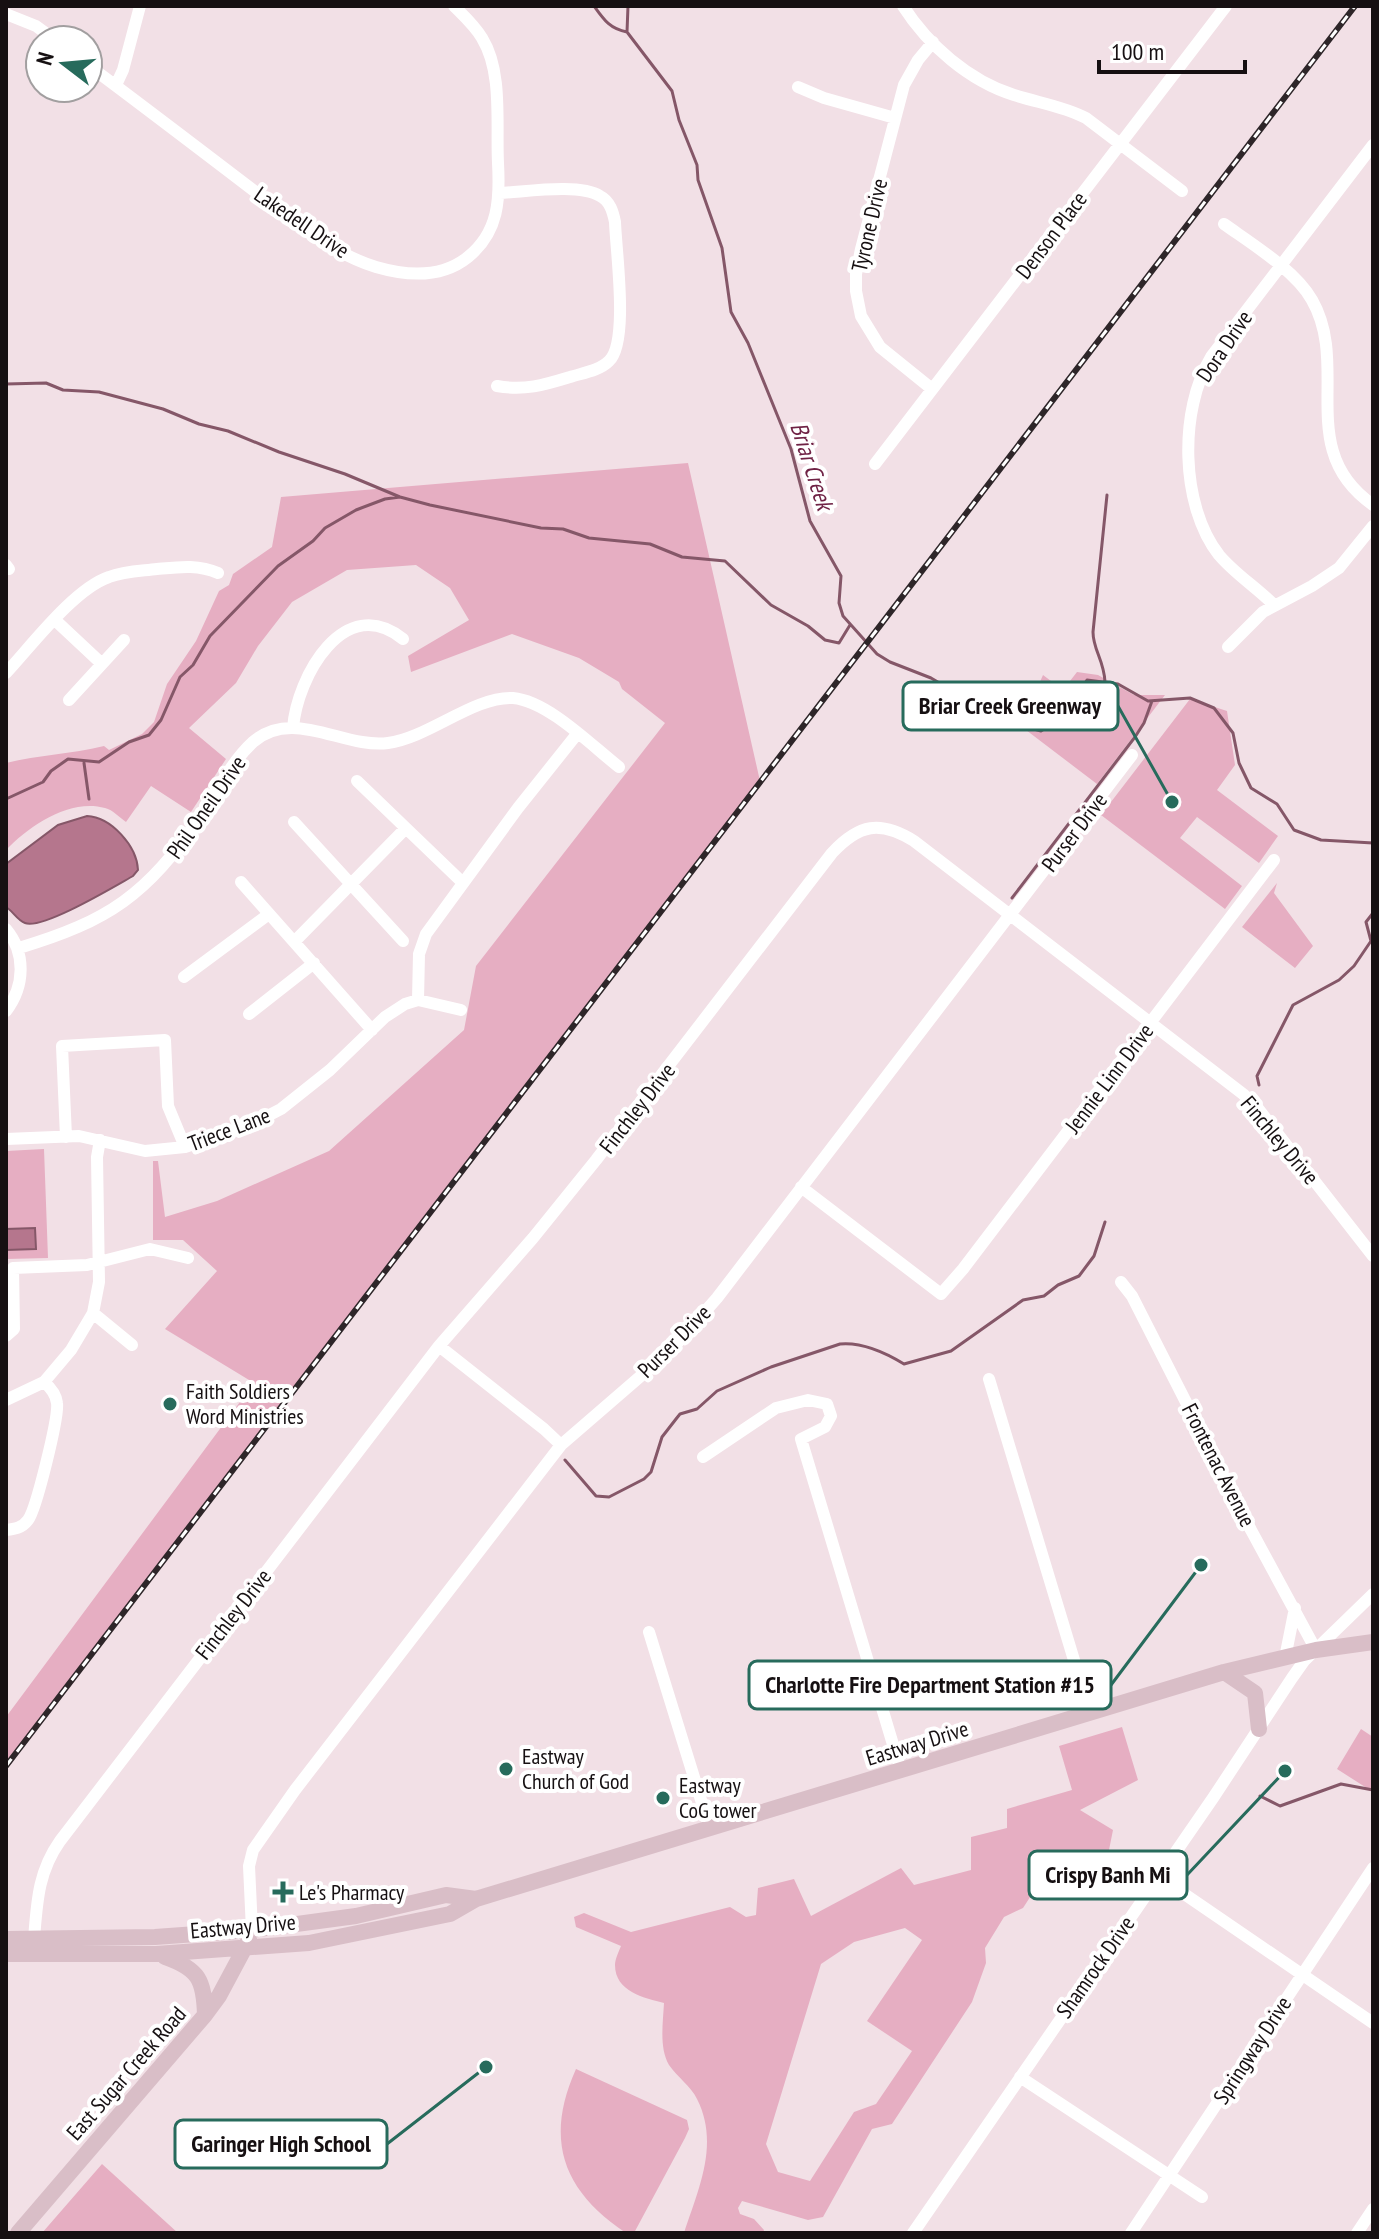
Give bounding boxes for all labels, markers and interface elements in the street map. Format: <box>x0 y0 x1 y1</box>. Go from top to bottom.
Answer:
north arrow <box>24 24 104 104</box>
scale bar <box>1099 24 1245 74</box>
text: 100 m <box>1111 36 1164 67</box>
text: N <box>30 49 60 68</box>
street label: Tyrone Drive <box>845 176 893 274</box>
street label: Lakedell Drive <box>249 180 355 264</box>
street label: Denson Place <box>1009 186 1093 284</box>
street label: Dora Drive <box>1190 305 1258 387</box>
water label: Briar Creek <box>783 418 842 516</box>
callout: Briar Creek Greenway <box>903 682 1118 730</box>
text: Briar Creek Greenway <box>919 690 1102 721</box>
street label: Phil Oneil Drive <box>160 750 252 864</box>
street label: Purser Drive <box>1035 787 1113 877</box>
street label: Jennie Linn Drive <box>1058 1018 1159 1139</box>
street label: Finchley Drive <box>593 1057 681 1159</box>
street label: Finchley Drive <box>1235 1090 1325 1190</box>
street label: Triece Lane <box>184 1101 274 1157</box>
street label: Purser Drive <box>632 1299 716 1383</box>
place label: Faith Soldiers Word Ministries <box>186 1377 304 1430</box>
marker: Faith Soldiers Word Ministries <box>161 1395 179 1413</box>
street label: Frontenac Avenue <box>1176 1399 1262 1531</box>
street label: Finchley Drive <box>189 1563 277 1665</box>
callout: Charlotte Fire Department Station #15 <box>749 1661 1111 1709</box>
text: Charlotte Fire Department Station #15 <box>765 1669 1095 1700</box>
street label: Eastway Drive <box>862 1714 972 1772</box>
place label: Eastway Church of God <box>522 1742 629 1795</box>
marker: Eastway Church of God <box>497 1760 515 1778</box>
place label: Eastway CoG tower <box>679 1771 757 1824</box>
marker: Eastway CoG tower <box>654 1789 672 1807</box>
callout: Crispy Banh Mi <box>1029 1851 1187 1899</box>
text: Crispy Banh Mi <box>1045 1859 1171 1890</box>
place label: Le's Pharmacy <box>299 1878 405 1906</box>
marker: Le's Pharmacy <box>274 1883 292 1901</box>
street label: Eastway Drive <box>189 1907 297 1945</box>
street label: Shamrock Drive <box>1050 1911 1140 2023</box>
street label: Springway Drive <box>1207 1991 1297 2109</box>
street label: East Sugar Creek Road <box>60 2000 192 2146</box>
callout: Garinger High School <box>175 2120 387 2168</box>
text: Garinger High School <box>191 2128 371 2159</box>

